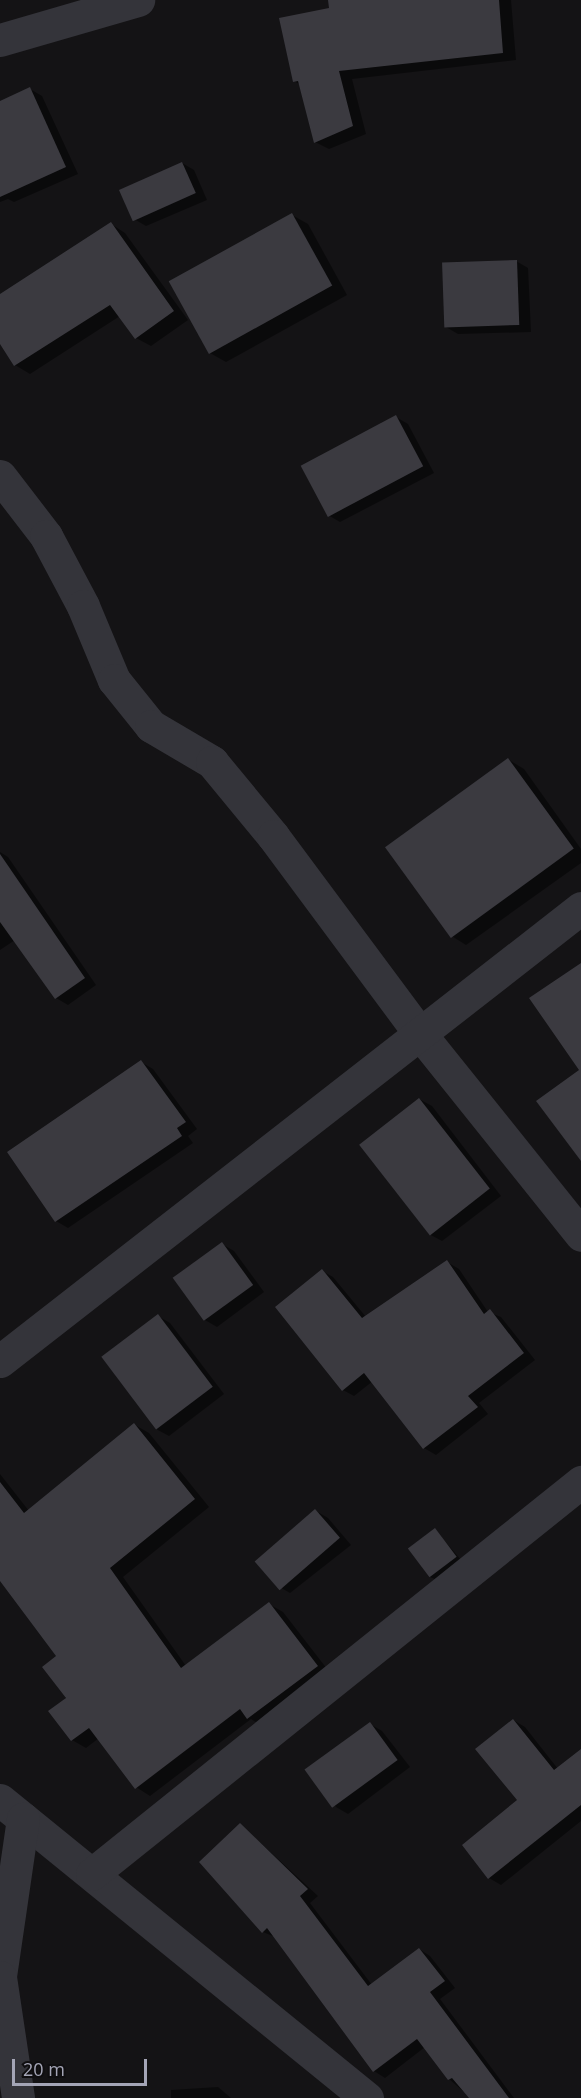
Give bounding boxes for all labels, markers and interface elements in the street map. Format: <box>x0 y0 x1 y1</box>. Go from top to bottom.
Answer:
scale bar <box>15 2047 150 2085</box>
text: 20 m <box>23 2057 65 2081</box>

